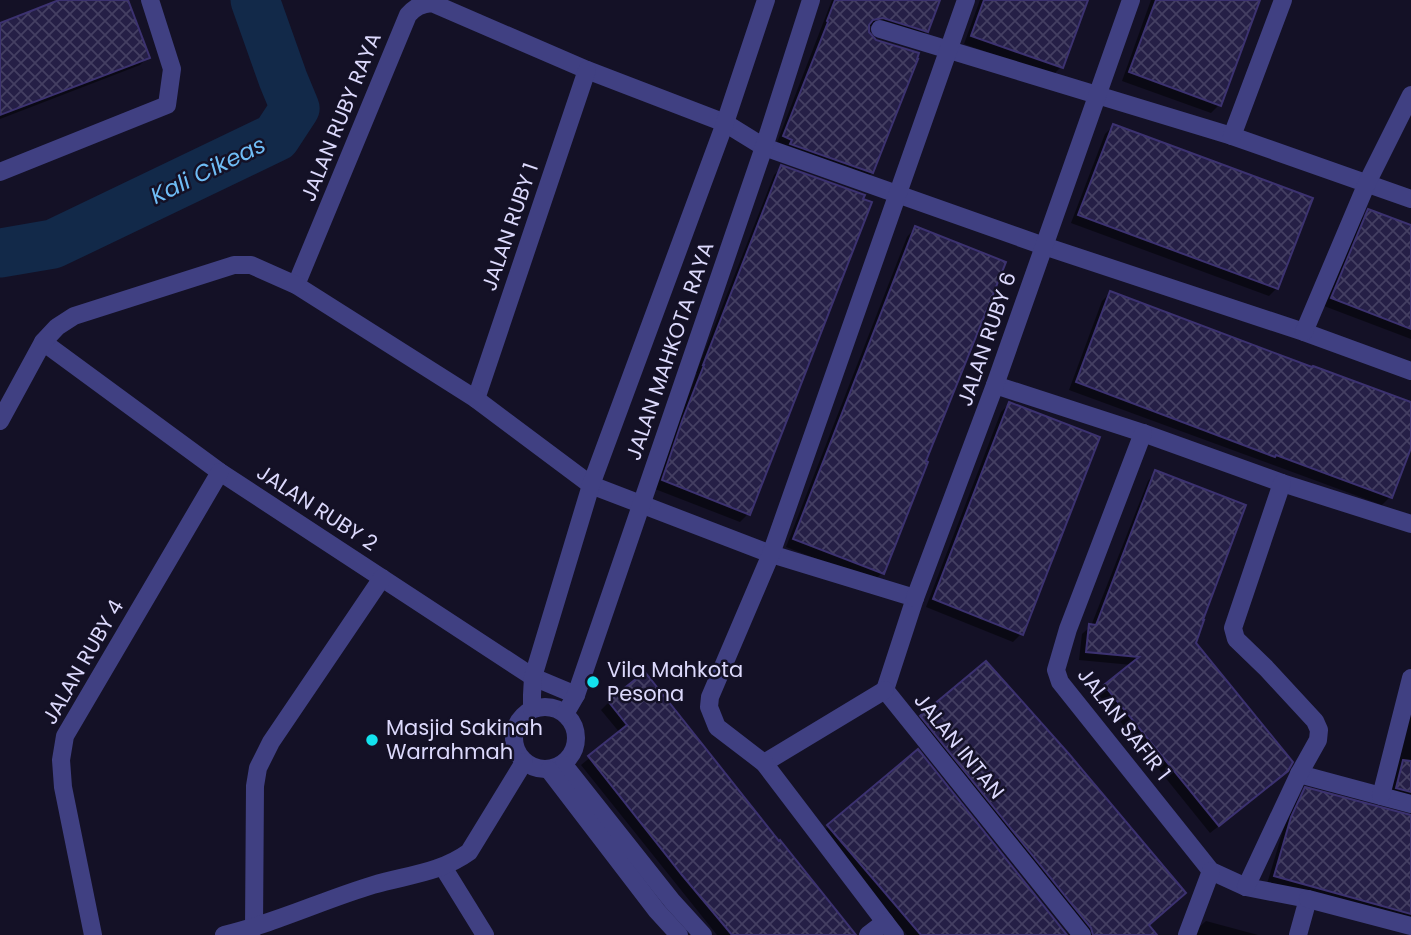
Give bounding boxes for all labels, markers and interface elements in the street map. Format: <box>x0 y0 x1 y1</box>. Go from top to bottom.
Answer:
street label: JALAN RUBY RAYA <box>293 28 388 206</box>
water label: Kali Cikeas <box>145 128 271 212</box>
street label: JALAN RUBY 1 <box>474 159 545 295</box>
street label: JALAN MAHKOTA RAYA <box>619 238 721 464</box>
street label: JALAN RUBY 6 <box>950 268 1023 410</box>
street label: JALAN RUBY 2 <box>251 458 383 558</box>
street label: JALAN RUBY 4 <box>35 594 130 730</box>
place label: Vila Mahkota Pesona <box>607 655 743 708</box>
street label: JALAN SAFIR 1 <box>1071 661 1178 786</box>
marker: Vila Mahkota Pesona <box>585 674 601 690</box>
street label: JALAN INTAN <box>907 686 1011 805</box>
place label: Masjid Sakinah Warrahmah <box>386 713 543 766</box>
marker: Masjid Sakinah Warrahmah <box>364 732 380 748</box>

